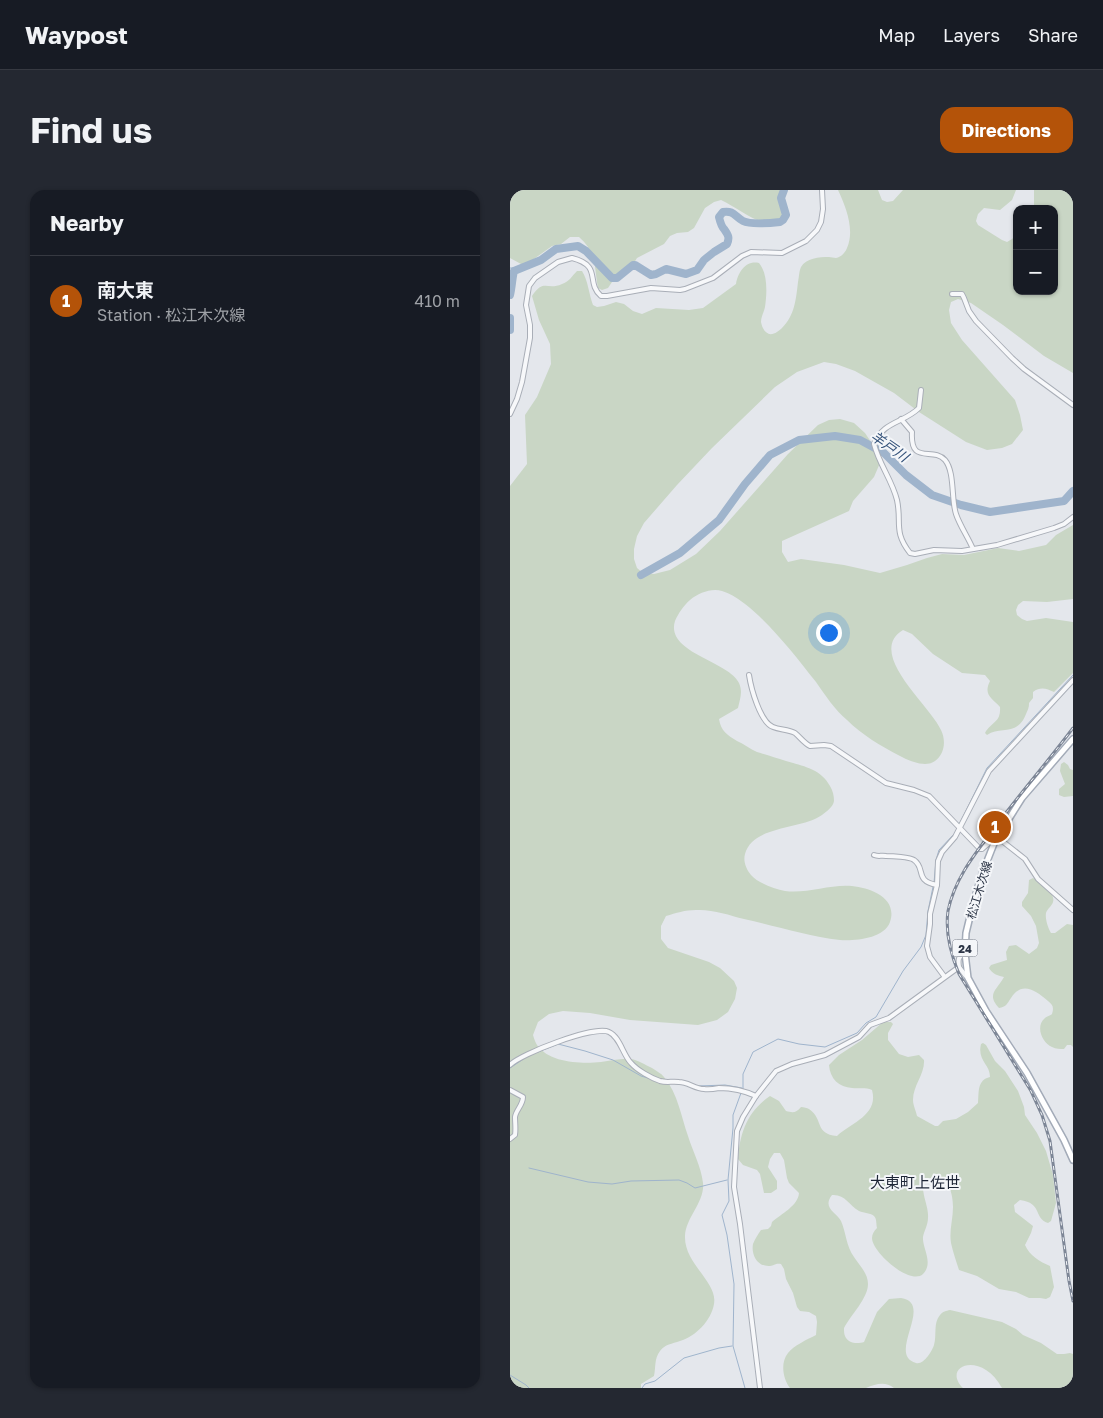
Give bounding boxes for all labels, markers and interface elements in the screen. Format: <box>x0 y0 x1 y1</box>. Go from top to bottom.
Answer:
text: Waypost <box>25 20 128 49</box>
text: Map <box>878 24 915 46</box>
text: Layers <box>943 24 1000 46</box>
text: Share <box>1028 24 1078 46</box>
button: Directions <box>940 107 1073 153</box>
text: Find us <box>30 109 152 151</box>
map controls <box>1013 205 1058 295</box>
button: + <box>1013 205 1058 250</box>
text: Nearby <box>50 210 124 236</box>
button: − <box>1013 250 1058 295</box>
text: 南大東 <box>97 278 154 301</box>
text: 1 <box>62 291 70 311</box>
text: 410 m <box>414 291 460 311</box>
text: Station · 松江木次線 <box>97 305 245 325</box>
water label: 羊戸川 <box>868 427 914 466</box>
your location <box>816 620 842 646</box>
pin: 1 <box>979 808 1011 846</box>
street label: 松江木次線 <box>963 859 995 921</box>
road number: 24 <box>952 940 978 956</box>
district label: 大東町上佐世 <box>870 1173 960 1191</box>

